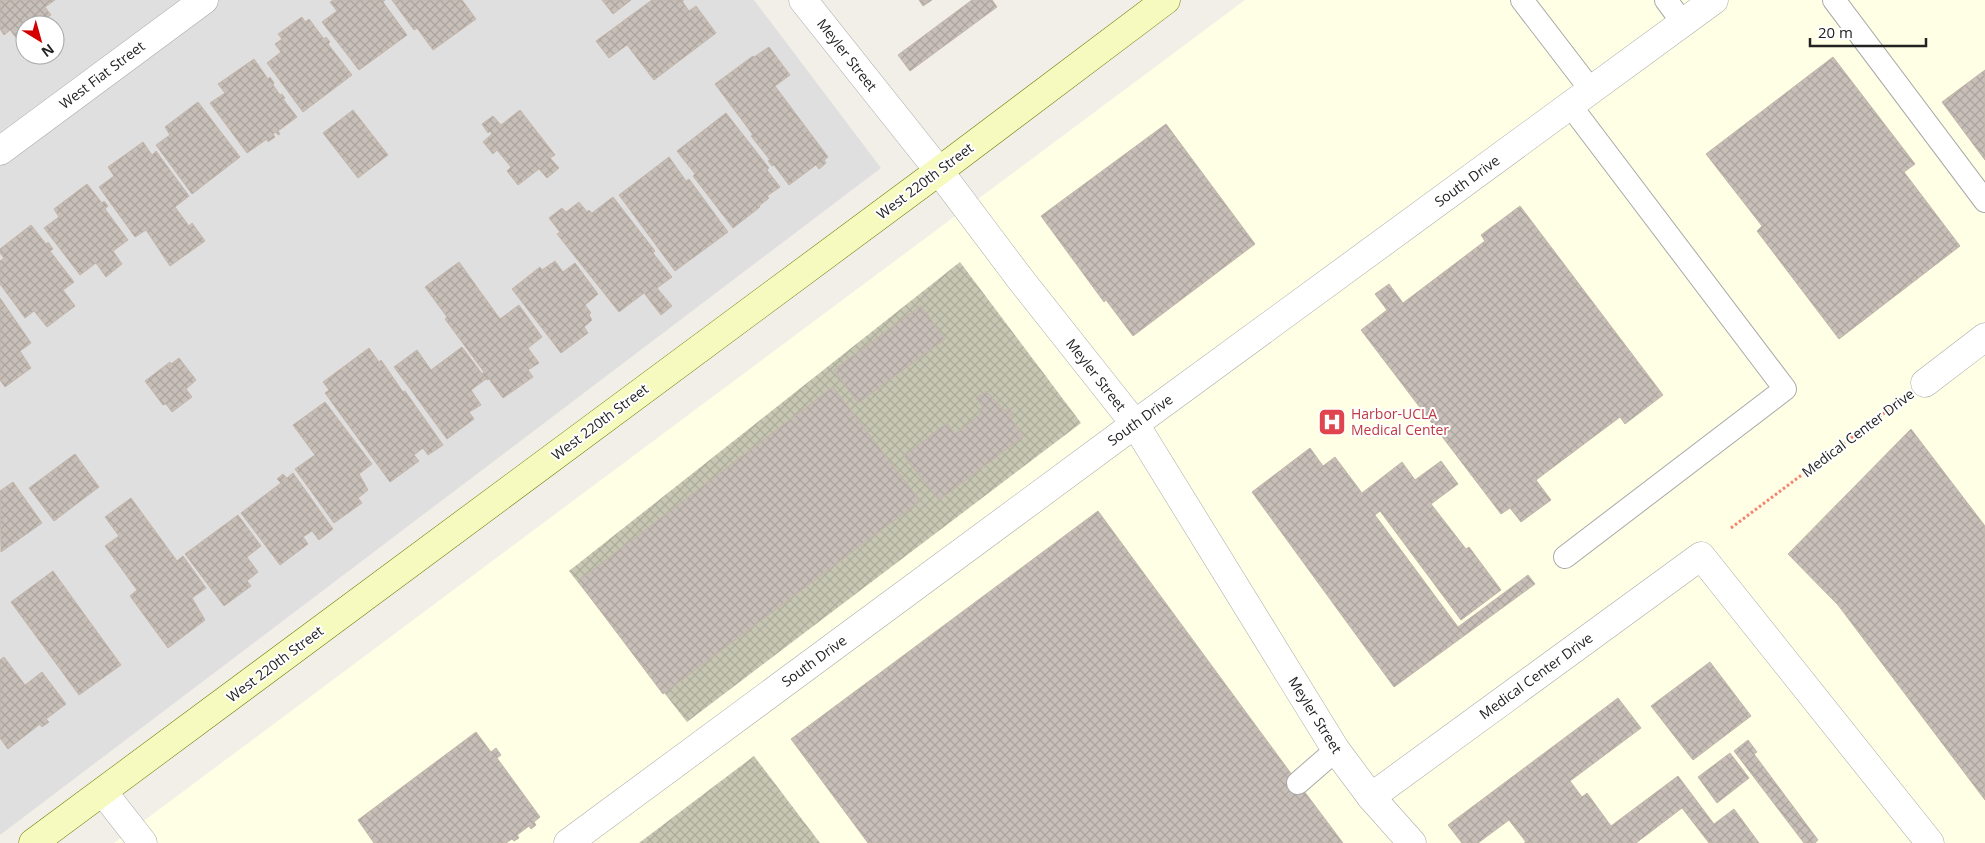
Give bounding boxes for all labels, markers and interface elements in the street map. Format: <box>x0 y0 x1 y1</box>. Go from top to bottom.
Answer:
street label: Meyler Street <box>813 14 882 95</box>
north arrow <box>15 15 65 65</box>
scale bar <box>1810 15 1926 47</box>
text: 20 m <box>1818 22 1853 42</box>
street label: West Fiat Street <box>55 36 148 113</box>
text: N <box>38 40 58 62</box>
street label: West 220th Street <box>872 138 977 223</box>
street label: South Drive <box>1430 150 1503 211</box>
street label: Meyler Street <box>1062 334 1131 415</box>
street label: West 220th Street <box>547 379 652 464</box>
street label: Medical Center Drive <box>1798 384 1918 481</box>
street label: South Drive <box>1103 389 1176 450</box>
place label: Harbor-UCLA Medical Center <box>1351 404 1449 439</box>
hospital icon: Harbor-UCLA Medical Center <box>1317 407 1347 437</box>
street label: West 220th Street <box>222 621 327 706</box>
street label: Medical Center Drive <box>1475 628 1596 723</box>
street label: South Drive <box>777 630 850 691</box>
street label: Meyler Street <box>1284 673 1347 757</box>

